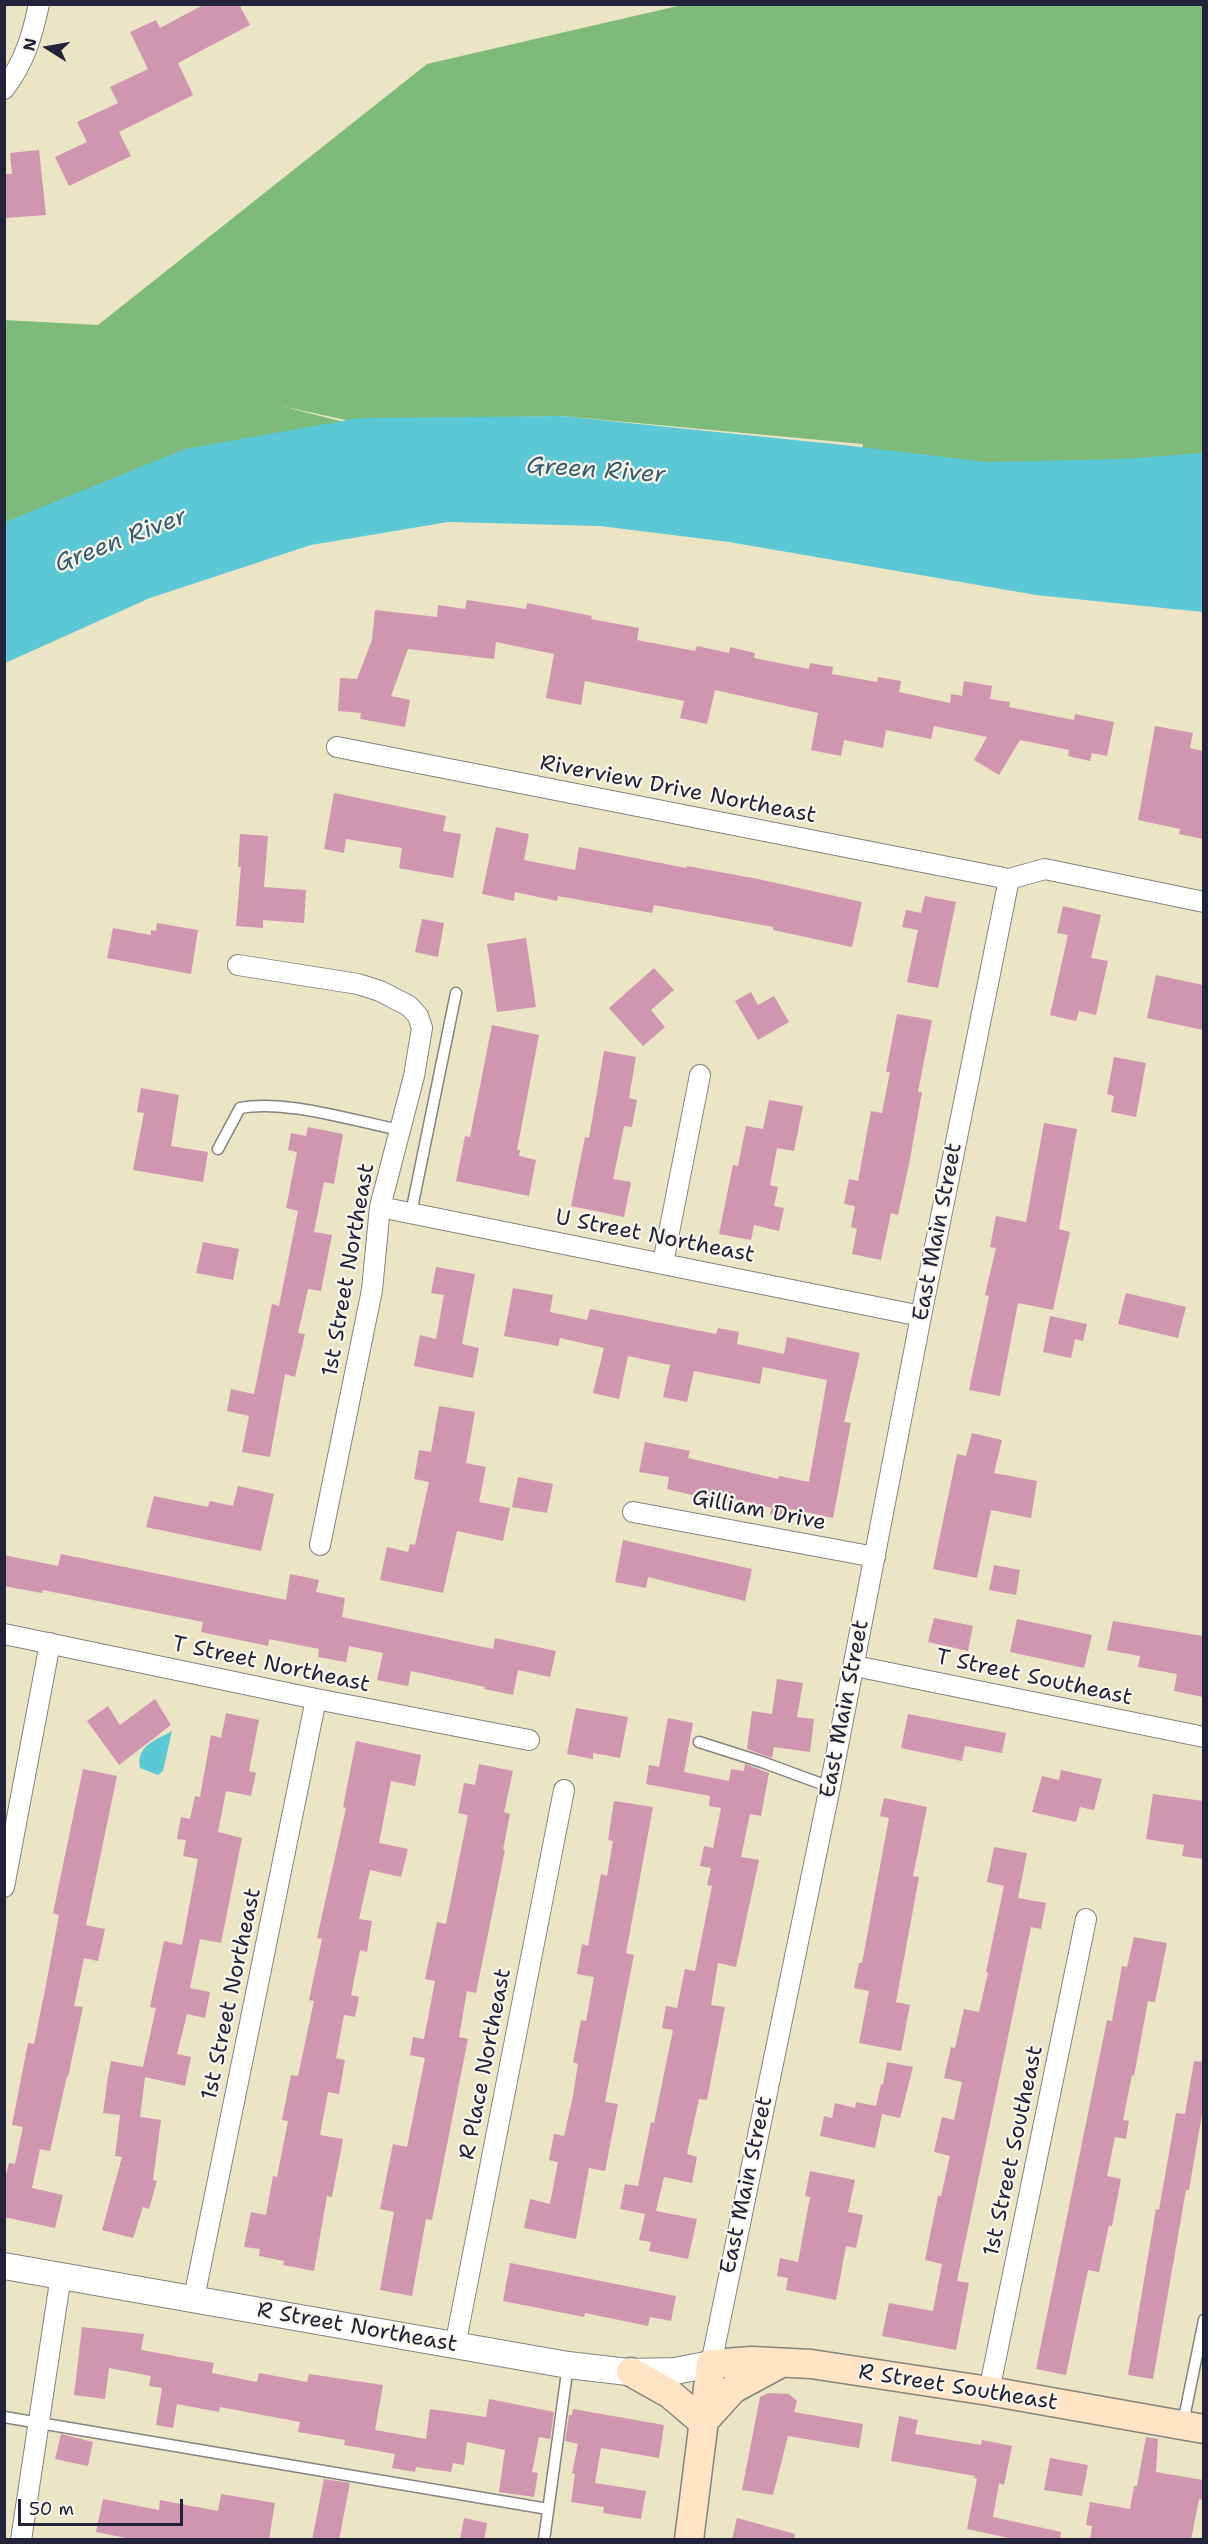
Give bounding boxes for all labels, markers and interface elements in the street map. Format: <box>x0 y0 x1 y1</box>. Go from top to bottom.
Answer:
north arrow <box>18 18 78 78</box>
text: N <box>18 36 41 53</box>
water label: Green River <box>525 452 667 490</box>
water label: Green River <box>51 503 191 579</box>
street label: Riverview Drive Northeast <box>538 750 818 830</box>
street label: East Main Street <box>908 1141 968 1323</box>
street label: 1st Street Northeast <box>317 1161 381 1379</box>
street label: U Street Northeast <box>553 1205 757 1269</box>
street label: Gilliam Drive <box>690 1485 828 1537</box>
street label: East Main Street <box>815 1618 875 1800</box>
street label: T Street Northeast <box>170 1631 372 1699</box>
street label: T Street Southeast <box>934 1644 1134 1712</box>
street label: 1st Street Northeast <box>197 1886 267 2102</box>
street label: R Place Northeast <box>455 1966 517 2162</box>
street label: 1st Street Southeast <box>979 2043 1049 2259</box>
street label: East Main Street <box>715 2094 779 2276</box>
street label: R Street Northeast <box>255 2297 459 2359</box>
street label: R Street Southeast <box>856 2359 1060 2417</box>
scale bar <box>21 2487 186 2525</box>
text: 50 m <box>29 2497 74 2521</box>

